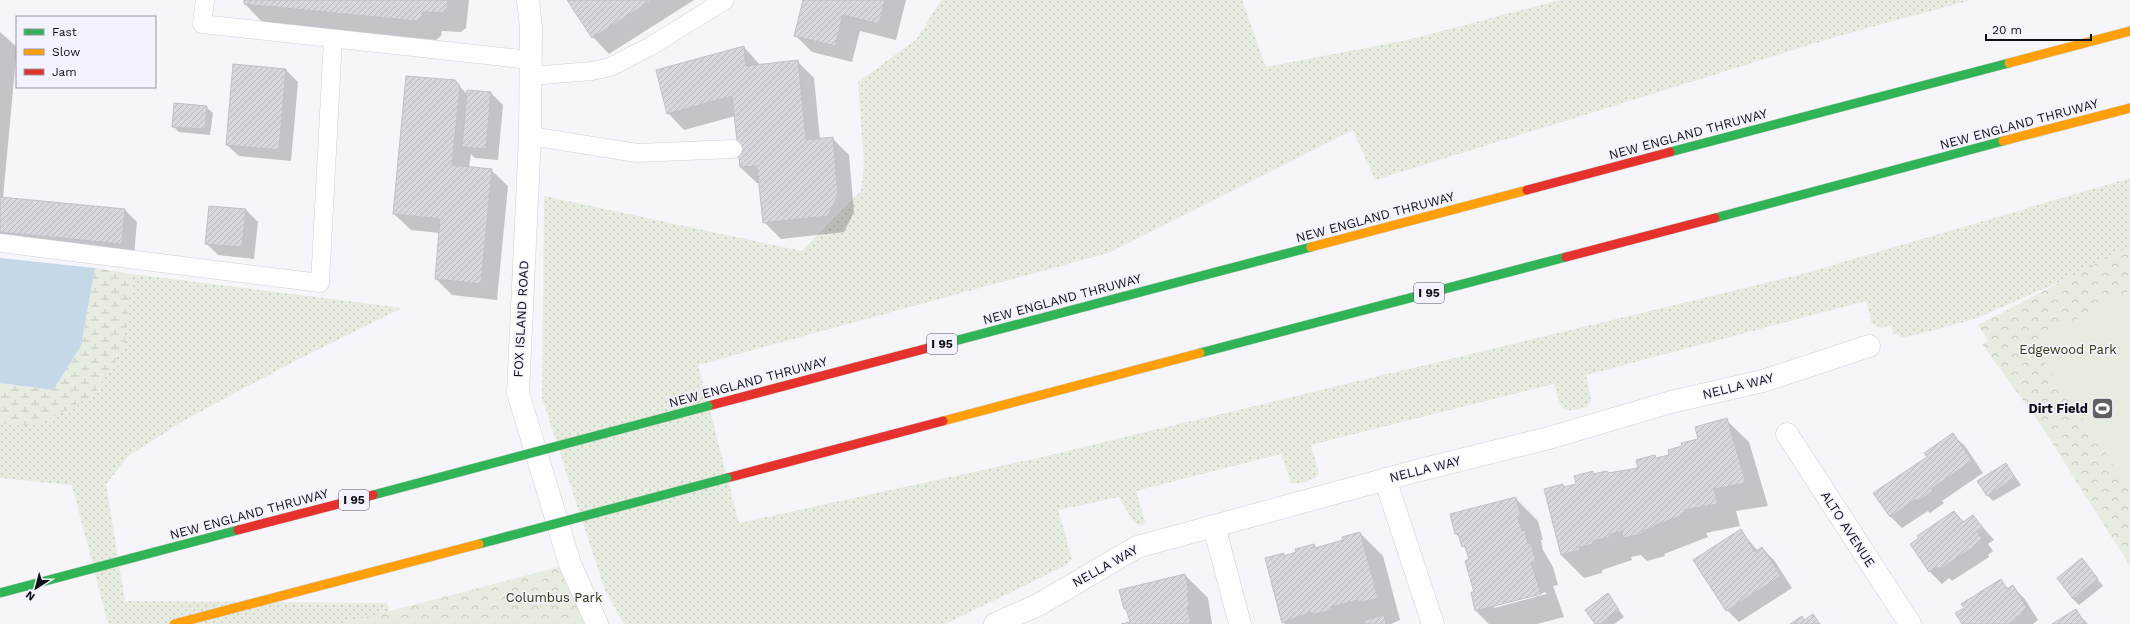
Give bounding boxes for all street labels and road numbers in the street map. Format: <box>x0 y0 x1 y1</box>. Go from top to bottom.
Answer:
street label: NEW ENGLAND THRUWAY <box>1938 95 2100 152</box>
street label: NEW ENGLAND THRUWAY <box>1607 105 1769 162</box>
street label: NEW ENGLAND THRUWAY <box>1294 188 1456 245</box>
street label: FOX ISLAND ROAD <box>510 260 532 378</box>
street label: NEW ENGLAND THRUWAY <box>981 270 1143 327</box>
road number: I 95 <box>1414 283 1444 303</box>
road number: I 95 <box>927 334 957 354</box>
street label: NEW ENGLAND THRUWAY <box>667 353 829 410</box>
street label: NELLA WAY <box>1701 370 1776 402</box>
street label: NELLA WAY <box>1388 453 1463 485</box>
street label: NEW ENGLAND THRUWAY <box>168 485 330 542</box>
street label: ALTO AVENUE <box>1818 488 1878 570</box>
road number: I 95 <box>339 490 369 510</box>
street label: NELLA WAY <box>1070 542 1141 590</box>

